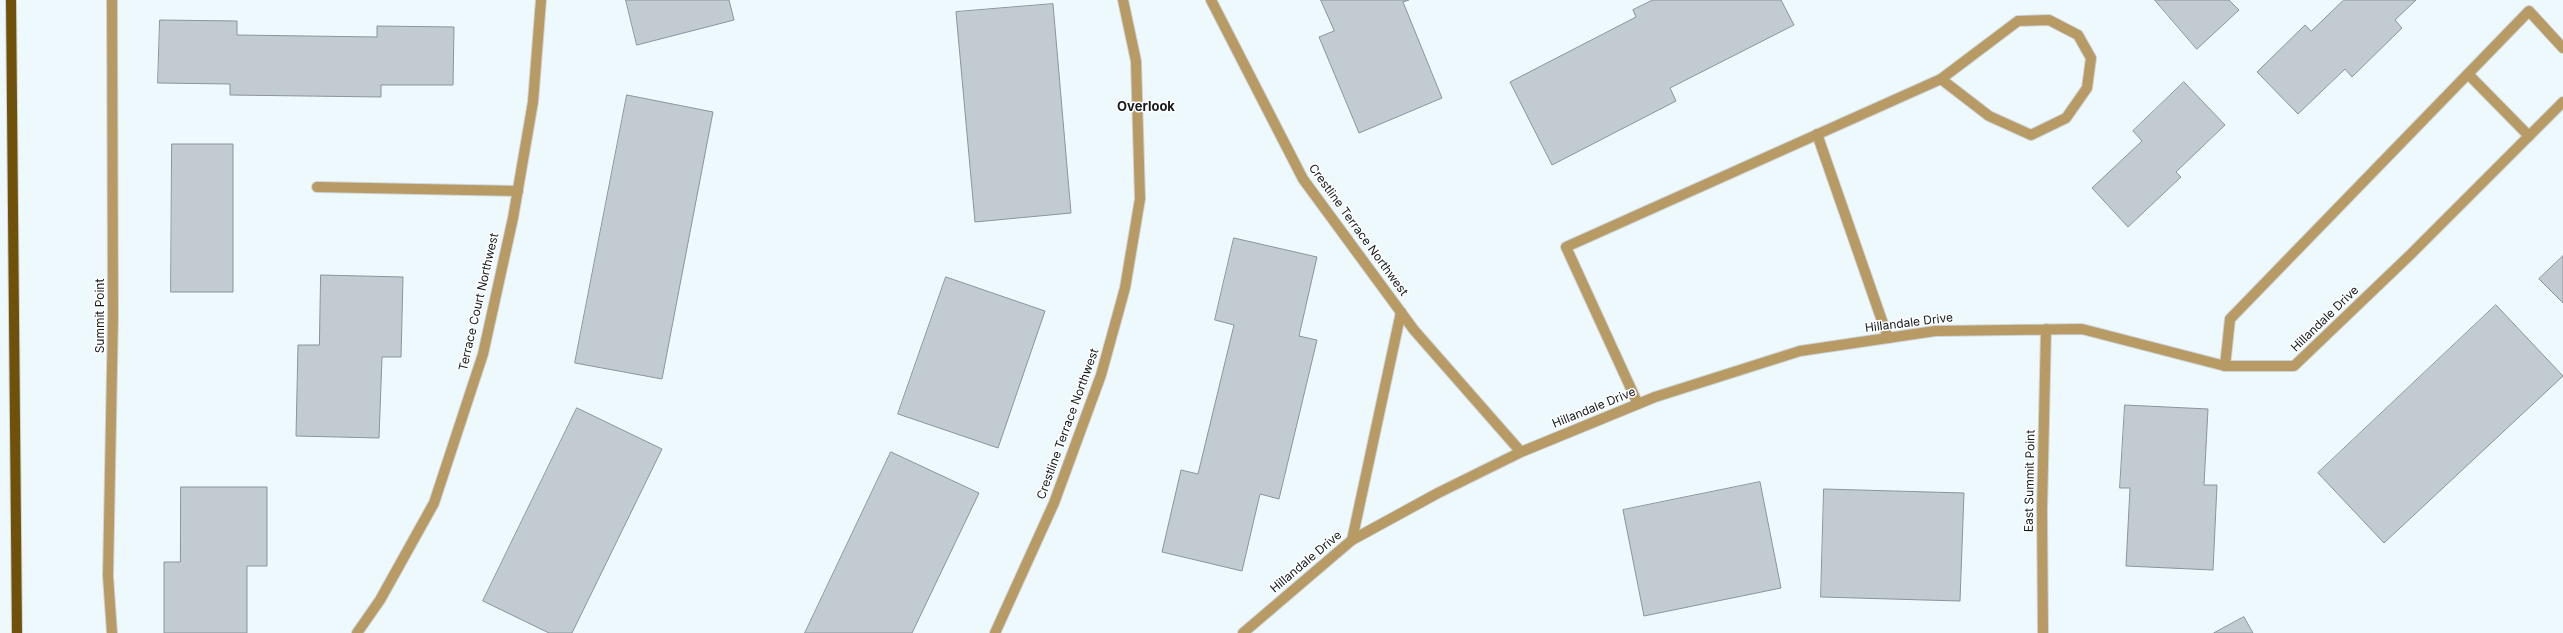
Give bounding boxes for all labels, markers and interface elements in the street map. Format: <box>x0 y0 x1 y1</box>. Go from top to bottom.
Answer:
district label: Overlook <box>1117 99 1175 115</box>
street label: Crestline Terrace Northwest <box>1305 161 1411 299</box>
street label: Terrace Court Northwest <box>456 232 502 372</box>
street label: Summit Point <box>93 279 107 353</box>
street label: Hillandale Drive <box>2288 283 2362 355</box>
street label: Hillandale Drive <box>1864 310 1954 336</box>
street label: Crestline Terrace Northwest <box>1034 347 1102 501</box>
street label: Hillandale Drive <box>1550 385 1638 431</box>
street label: East Summit Point <box>2022 430 2038 532</box>
street label: Hillandale Drive <box>1267 528 1345 596</box>

